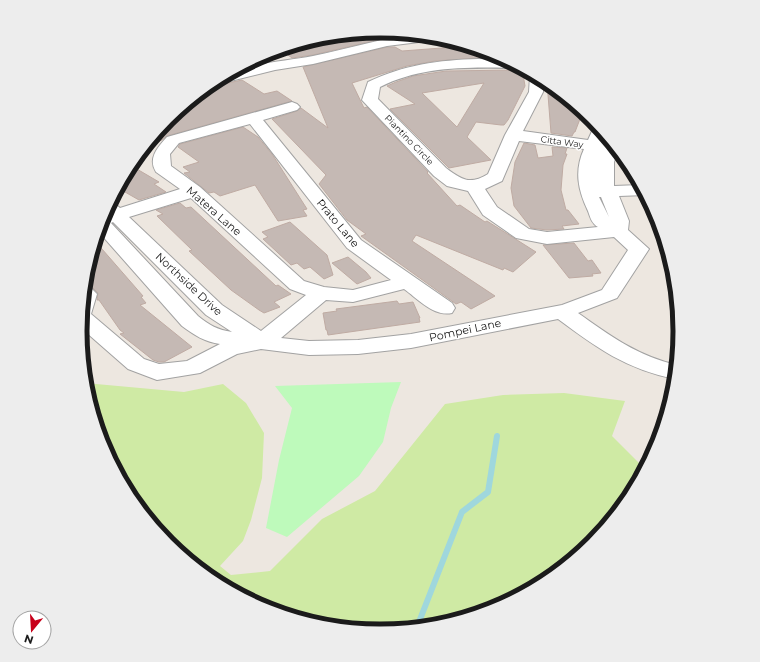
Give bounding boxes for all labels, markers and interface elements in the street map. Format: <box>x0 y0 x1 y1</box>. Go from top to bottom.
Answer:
street label: Piantino Circle <box>383 112 436 167</box>
street label: Citta Way <box>540 133 584 150</box>
street label: Matera Lane <box>184 183 245 239</box>
street label: Prato Lane <box>314 196 363 250</box>
street label: Northside Drive <box>153 249 226 319</box>
street label: Pompei Lane <box>428 315 503 344</box>
north arrow <box>12 610 52 650</box>
text: N <box>23 631 35 648</box>

